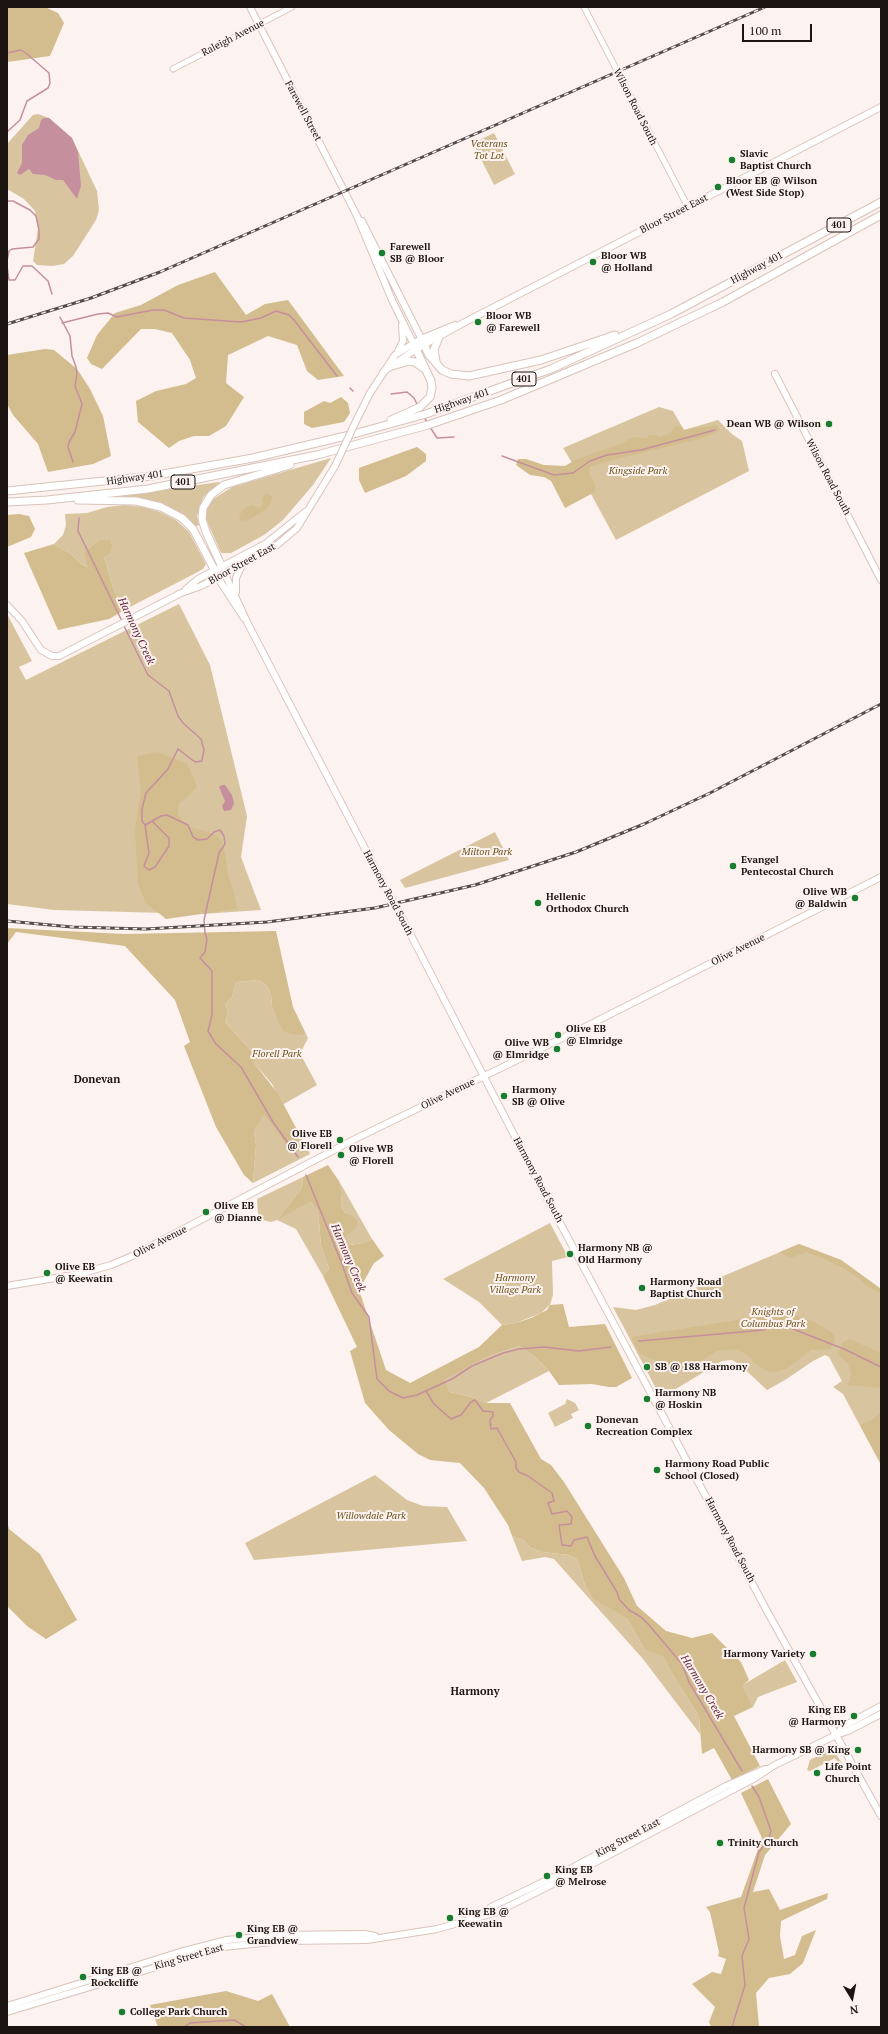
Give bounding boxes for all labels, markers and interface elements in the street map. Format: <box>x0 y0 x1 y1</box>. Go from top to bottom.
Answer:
scale bar <box>744 16 814 42</box>
street label: Raleigh Avenue <box>200 17 266 59</box>
text: 100 m <box>749 23 781 38</box>
street label: Wilson Road South <box>610 67 660 147</box>
street label: Farewell Street <box>282 79 324 143</box>
park label: Veterans Tot Lot <box>470 138 508 162</box>
place label: Slavic Baptist Church <box>740 148 811 172</box>
marker: Slavic Baptist Church <box>727 155 737 165</box>
place label: Bloor EB @ Wilson (West Side Stop) <box>726 175 817 198</box>
marker: Bloor EB @ Wilson (West Side Stop) <box>713 182 723 192</box>
street label: Bloor Street East <box>638 192 710 236</box>
road number: 401 <box>827 218 851 232</box>
place label: Farewell SB @ Bloor <box>390 241 444 264</box>
marker: Farewell SB @ Bloor <box>377 248 387 258</box>
street label: Highway 401 <box>729 249 785 287</box>
place label: Bloor WB @ Holland <box>601 250 653 274</box>
marker: Bloor WB @ Holland <box>588 257 598 267</box>
place label: Bloor WB @ Farewell <box>486 310 540 334</box>
marker: Bloor WB @ Farewell <box>473 317 483 327</box>
road number: 401 <box>512 372 536 386</box>
street label: Highway 401 <box>433 386 491 416</box>
place label: Dean WB @ Wilson <box>727 418 821 430</box>
marker: Dean WB @ Wilson <box>824 419 834 429</box>
street label: Wilson Road South <box>803 437 853 517</box>
park label: Kingside Park <box>609 465 667 477</box>
street label: Highway 401 <box>106 468 164 488</box>
road number: 401 <box>171 475 195 489</box>
street label: Bloor Street East <box>207 541 277 587</box>
water label: Harmony Creek <box>115 595 157 667</box>
park label: Milton Park <box>462 846 512 858</box>
street label: Harmony Road South <box>360 848 416 938</box>
place label: Evangel Pentecostal Church <box>741 854 834 878</box>
marker: Evangel Pentecostal Church <box>728 861 738 871</box>
place label: Olive WB @ Baldwin <box>795 886 847 910</box>
place label: Hellenic Orthodox Church <box>546 891 629 914</box>
marker: Olive WB @ Baldwin <box>850 893 860 903</box>
marker: Hellenic Orthodox Church <box>533 898 543 908</box>
street label: Olive Avenue <box>709 931 767 969</box>
place label: Olive EB @ Elmridge <box>566 1023 623 1046</box>
marker: Olive EB @ Elmridge <box>553 1030 563 1040</box>
place label: Olive WB @ Elmridge <box>492 1037 549 1060</box>
marker: Olive WB @ Elmridge <box>552 1044 562 1054</box>
park label: Florell Park <box>252 1048 302 1060</box>
district label: Donevan <box>74 1073 120 1087</box>
street label: Olive Avenue <box>419 1076 477 1112</box>
place label: Harmony SB @ Olive <box>512 1084 565 1108</box>
marker: Harmony SB @ Olive <box>499 1091 509 1101</box>
place label: Olive EB @ Florell <box>287 1128 332 1152</box>
marker: Olive EB @ Florell <box>335 1135 345 1145</box>
street label: Harmony Road South <box>510 1135 566 1225</box>
place label: Olive WB @ Florell <box>349 1143 394 1166</box>
marker: Olive WB @ Florell <box>336 1150 346 1160</box>
place label: Olive EB @ Dianne <box>214 1200 262 1224</box>
marker: Olive EB @ Dianne <box>201 1207 211 1217</box>
water label: Harmony Creek <box>328 1222 368 1294</box>
street label: Olive Avenue <box>131 1223 189 1261</box>
place label: Harmony NB @ Old Harmony <box>578 1242 653 1266</box>
marker: Harmony NB @ Old Harmony <box>565 1249 575 1259</box>
place label: Olive EB @ Keewatin <box>55 1261 113 1284</box>
marker: Olive EB @ Keewatin <box>42 1268 52 1278</box>
park label: Harmony Village Park <box>489 1272 541 1296</box>
place label: Harmony Road Baptist Church <box>650 1276 721 1300</box>
marker: Harmony Road Baptist Church <box>637 1283 647 1293</box>
park label: Knights of Columbus Park <box>741 1306 805 1330</box>
place label: SB @ 188 Harmony <box>655 1361 747 1373</box>
marker: SB @ 188 Harmony <box>642 1362 652 1372</box>
place label: Harmony NB @ Hoskin <box>655 1387 716 1410</box>
marker: Harmony NB @ Hoskin <box>642 1394 652 1404</box>
place label: Donevan Recreation Complex <box>596 1414 692 1438</box>
marker: Donevan Recreation Complex <box>583 1421 593 1431</box>
place label: Harmony Road Public School (Closed) <box>665 1458 769 1482</box>
marker: Harmony Road Public School (Closed) <box>652 1465 662 1475</box>
street label: Harmony Road South <box>702 1495 758 1585</box>
park label: Willowdale Park <box>336 1510 406 1522</box>
place label: Harmony Variety <box>724 1648 805 1660</box>
marker: Harmony Variety <box>808 1649 818 1659</box>
water label: Harmony Creek <box>678 1652 726 1722</box>
district label: Harmony <box>451 1685 499 1699</box>
place label: King EB @ Harmony <box>788 1704 846 1728</box>
marker: King EB @ Harmony <box>849 1711 859 1721</box>
place label: Harmony SB @ King <box>752 1744 850 1756</box>
marker: Harmony SB @ King <box>853 1745 863 1755</box>
place label: Life Point Church <box>825 1761 872 1784</box>
marker: Life Point Church <box>812 1768 822 1778</box>
street label: King Street East <box>594 1816 662 1860</box>
place label: Trinity Church <box>728 1837 798 1849</box>
marker: Trinity Church <box>715 1838 725 1848</box>
place label: King EB @ Melrose <box>555 1864 606 1888</box>
marker: King EB @ Melrose <box>542 1871 552 1881</box>
place label: King EB @ Keewatin <box>458 1906 509 1930</box>
marker: King EB @ Keewatin <box>445 1913 455 1923</box>
place label: King EB @ Grandview <box>247 1923 298 1946</box>
marker: King EB @ Grandview <box>234 1930 244 1940</box>
street label: King Street East <box>153 1941 225 1973</box>
place label: King EB @ Rockcliffe <box>91 1965 142 1988</box>
marker: King EB @ Rockcliffe <box>78 1972 88 1982</box>
north arrow <box>832 1978 872 2018</box>
text: N <box>849 2002 859 2017</box>
place label: College Park Church <box>130 2006 227 2018</box>
marker: College Park Church <box>117 2007 127 2017</box>

